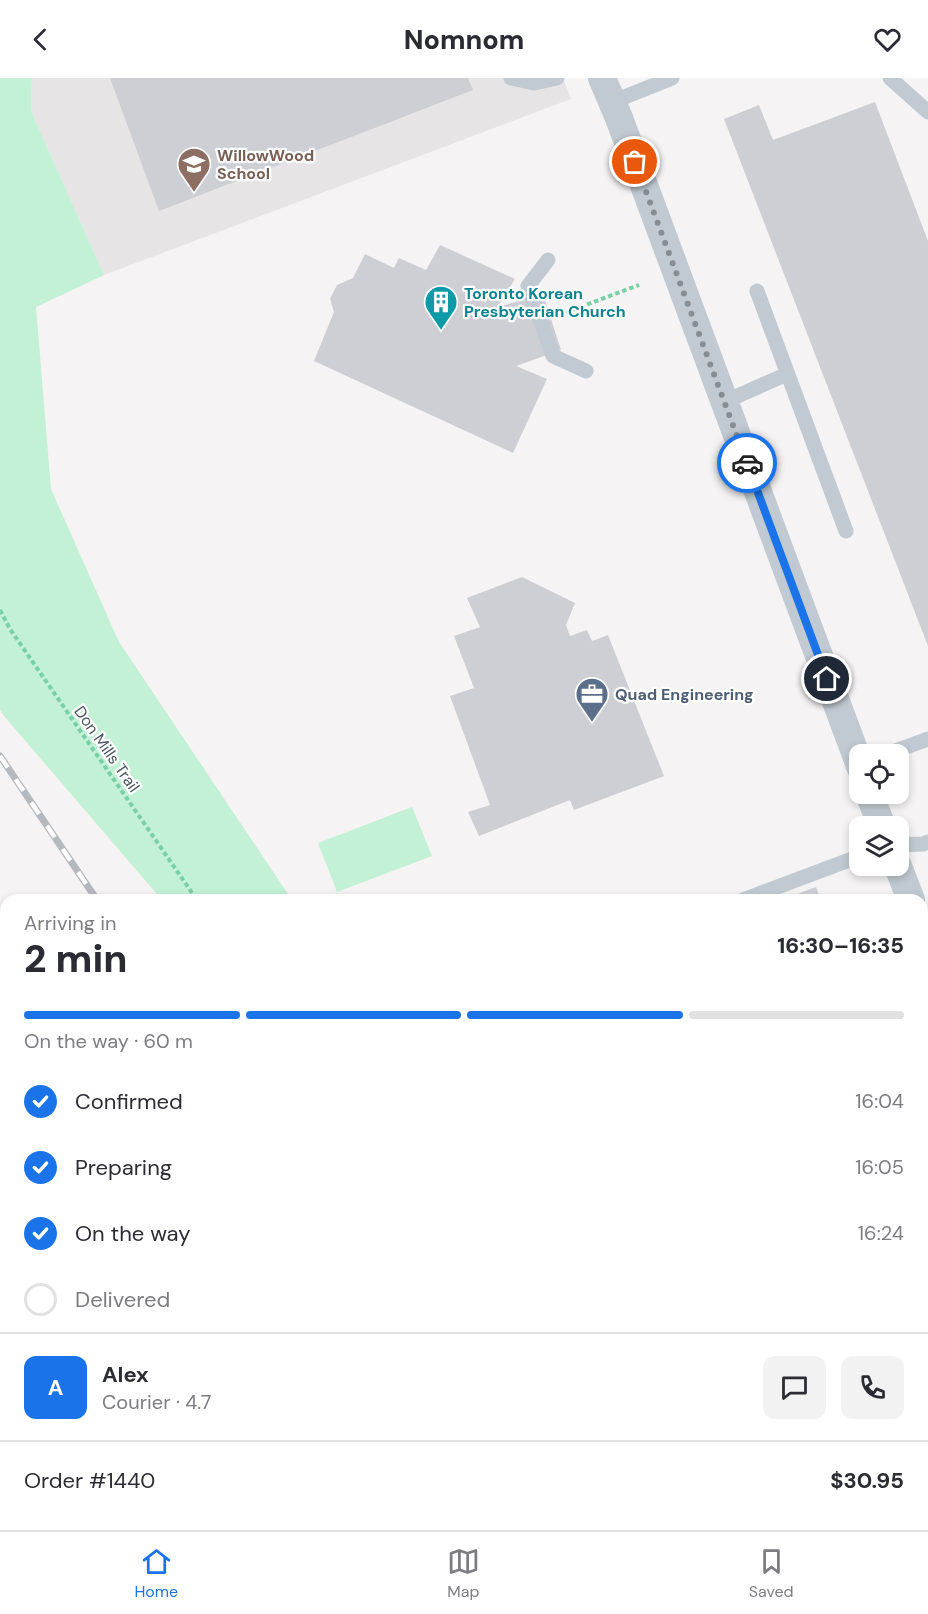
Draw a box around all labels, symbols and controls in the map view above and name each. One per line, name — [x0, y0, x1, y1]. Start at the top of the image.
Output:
text: Nomnom — [404, 22, 524, 57]
icon: back — [24, 23, 57, 56]
icon: heart — [871, 23, 904, 56]
pin — [609, 136, 660, 187]
place label: WillowWood School — [217, 145, 314, 184]
icon: bag — [618, 145, 651, 178]
school or university icon: WillowWood School — [176, 146, 212, 193]
place label: Toronto Korean Presbyterian Church — [464, 283, 626, 322]
building icon: Toronto Korean Presbyterian Church — [423, 284, 459, 331]
courier — [717, 433, 777, 493]
icon: car — [731, 447, 764, 480]
pin — [801, 653, 852, 704]
icon: home — [810, 662, 843, 695]
office icon: Quad Engineering — [574, 676, 610, 723]
place label: Quad Engineering — [615, 684, 754, 705]
street label: Don Mills Trail — [70, 702, 144, 796]
map controls — [849, 744, 909, 876]
button: locate — [849, 744, 909, 804]
button: layers — [849, 816, 909, 876]
text: Arriving in — [24, 910, 116, 936]
text: 16:30–16:35 — [777, 931, 904, 960]
text: 2 min — [24, 933, 128, 984]
text: On the way · 60 m — [24, 1028, 193, 1054]
icon: check — [24, 1085, 57, 1118]
text: Confirmed — [75, 1087, 183, 1116]
text: 16:04 — [855, 1088, 904, 1114]
icon: check — [24, 1151, 57, 1184]
text: Preparing — [75, 1153, 172, 1182]
text: 16:05 — [855, 1154, 904, 1180]
icon: check — [24, 1217, 57, 1250]
text: On the way — [75, 1219, 190, 1248]
text: 16:24 — [858, 1220, 904, 1246]
text: Delivered — [75, 1285, 170, 1314]
button: chat — [763, 1356, 826, 1419]
button: phone — [841, 1356, 904, 1419]
text: Alex — [102, 1360, 149, 1389]
text: A — [48, 1373, 63, 1402]
text: Courier · 4.7 — [102, 1389, 211, 1415]
text: Order #1440 — [24, 1466, 155, 1495]
text: $30.95 — [830, 1466, 904, 1495]
tab: Home — [134, 1545, 178, 1602]
tab: Map — [447, 1545, 480, 1602]
tab: Saved — [749, 1545, 794, 1602]

